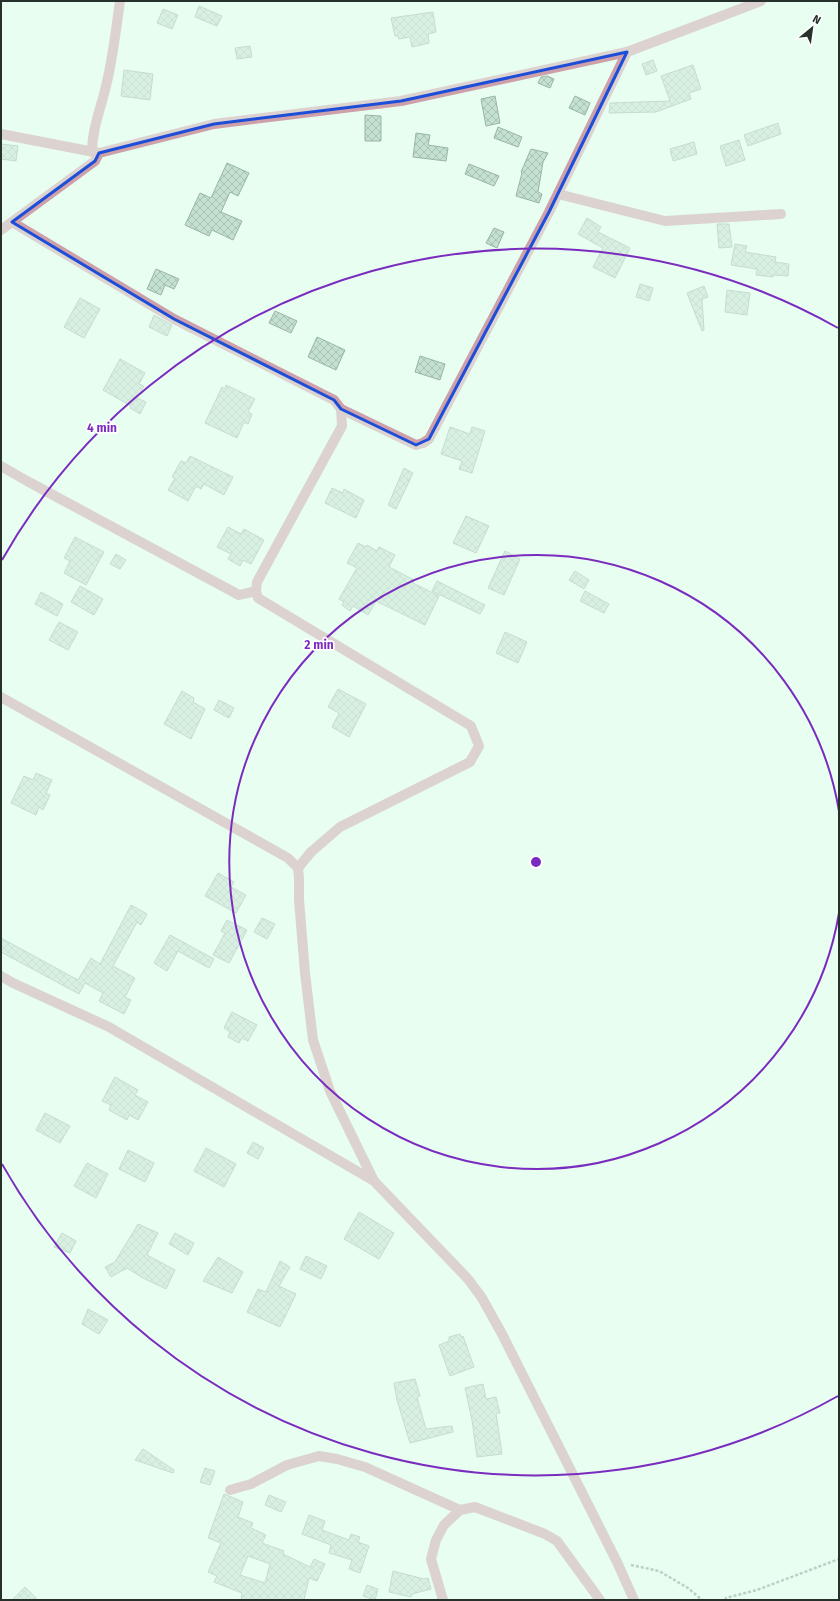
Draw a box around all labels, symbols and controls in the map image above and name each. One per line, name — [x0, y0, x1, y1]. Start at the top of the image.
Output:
north arrow — [792, 8, 832, 48]
text: N — [810, 12, 823, 27]
text: 4 min — [87, 421, 117, 435]
text: 2 min — [304, 638, 334, 652]
centre of rings — [529, 855, 543, 869]

